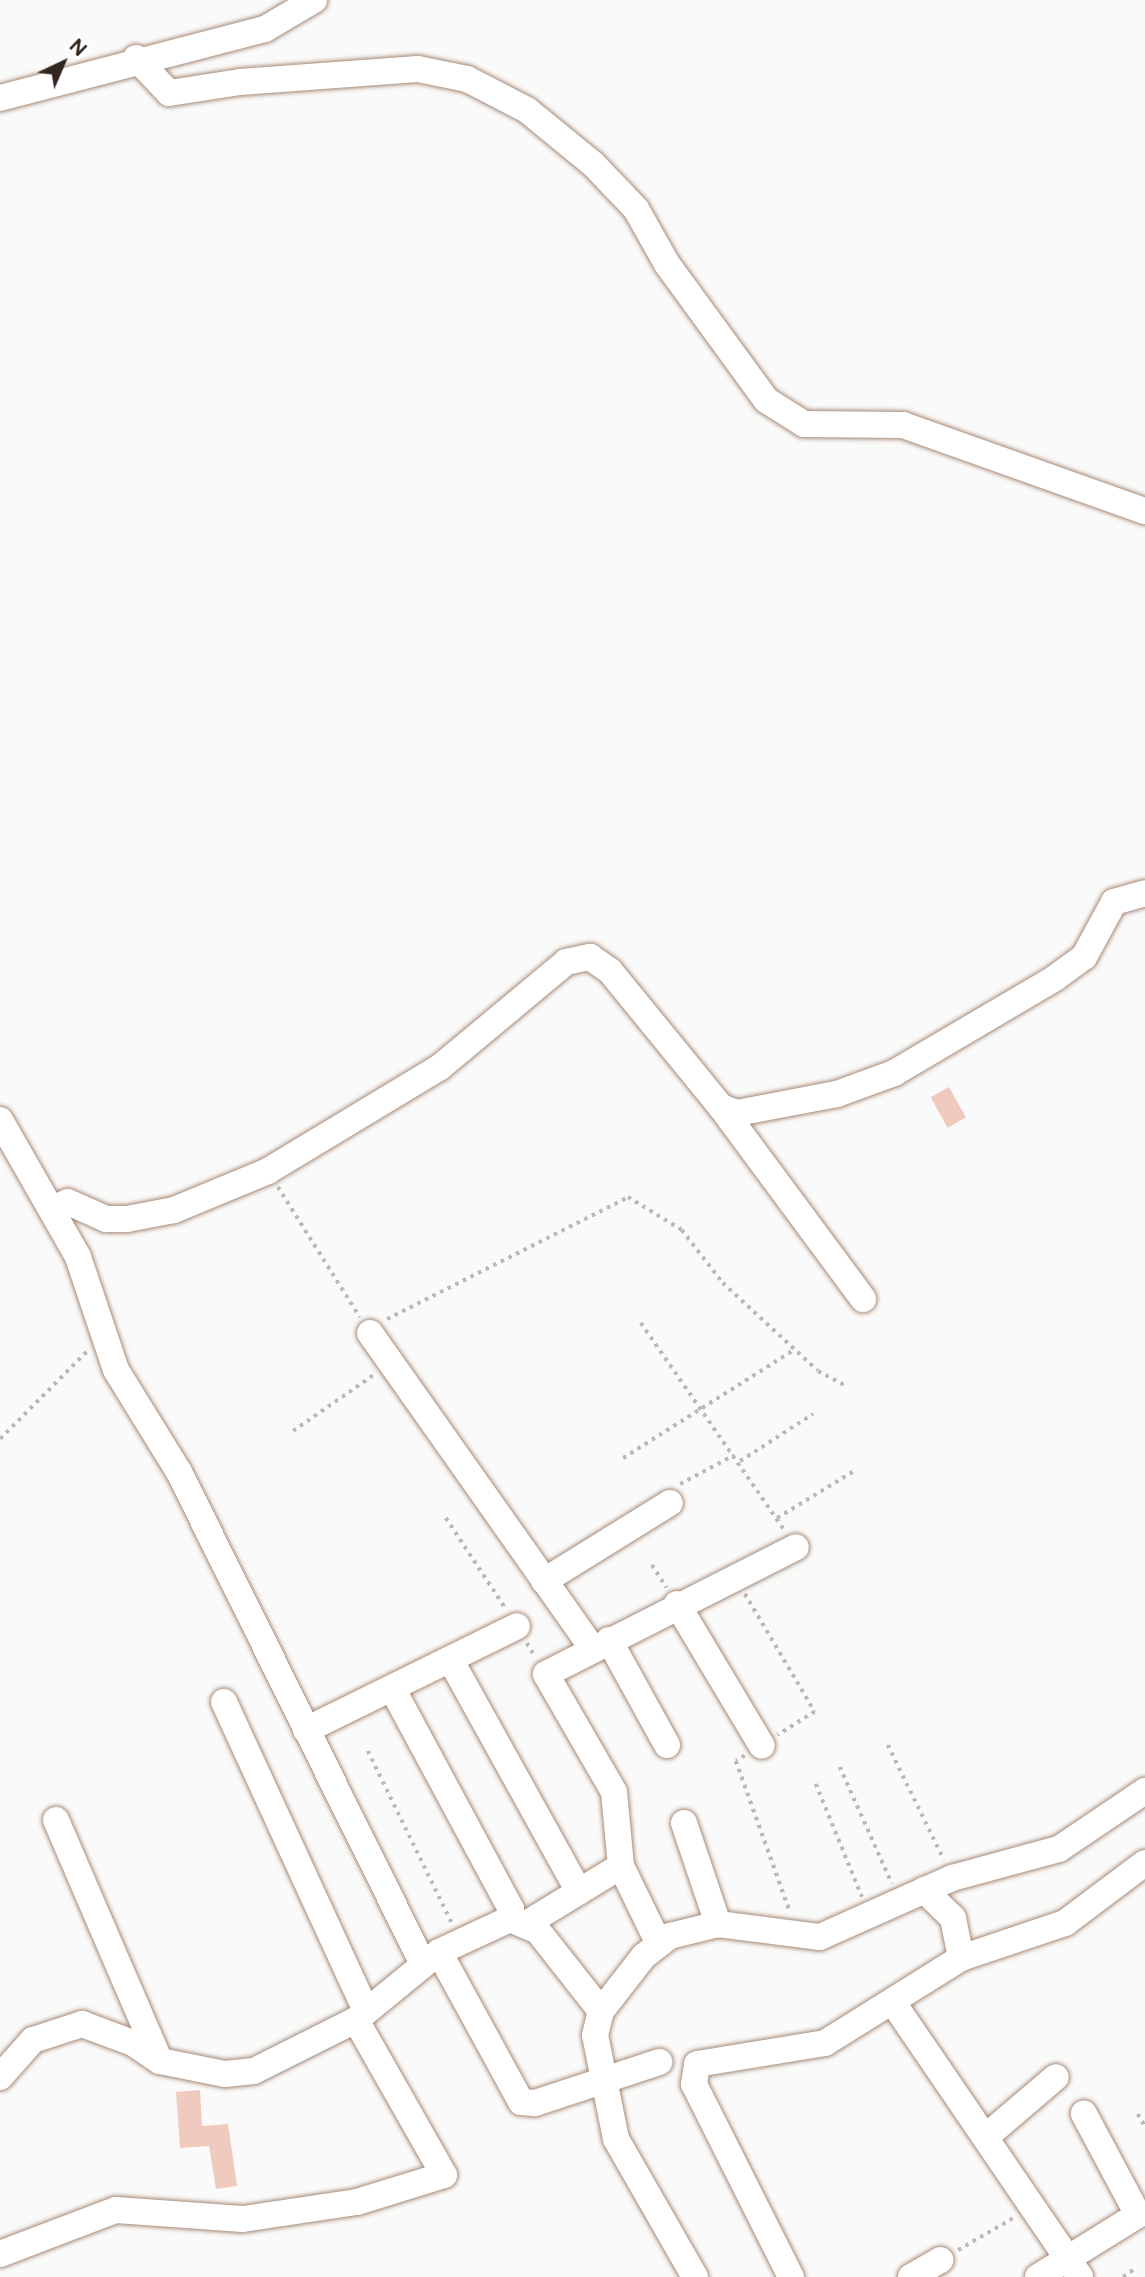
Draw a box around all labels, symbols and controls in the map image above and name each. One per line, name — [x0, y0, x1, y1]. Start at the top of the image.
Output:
north arrow — [28, 28, 98, 98]
text: N — [65, 34, 91, 61]

